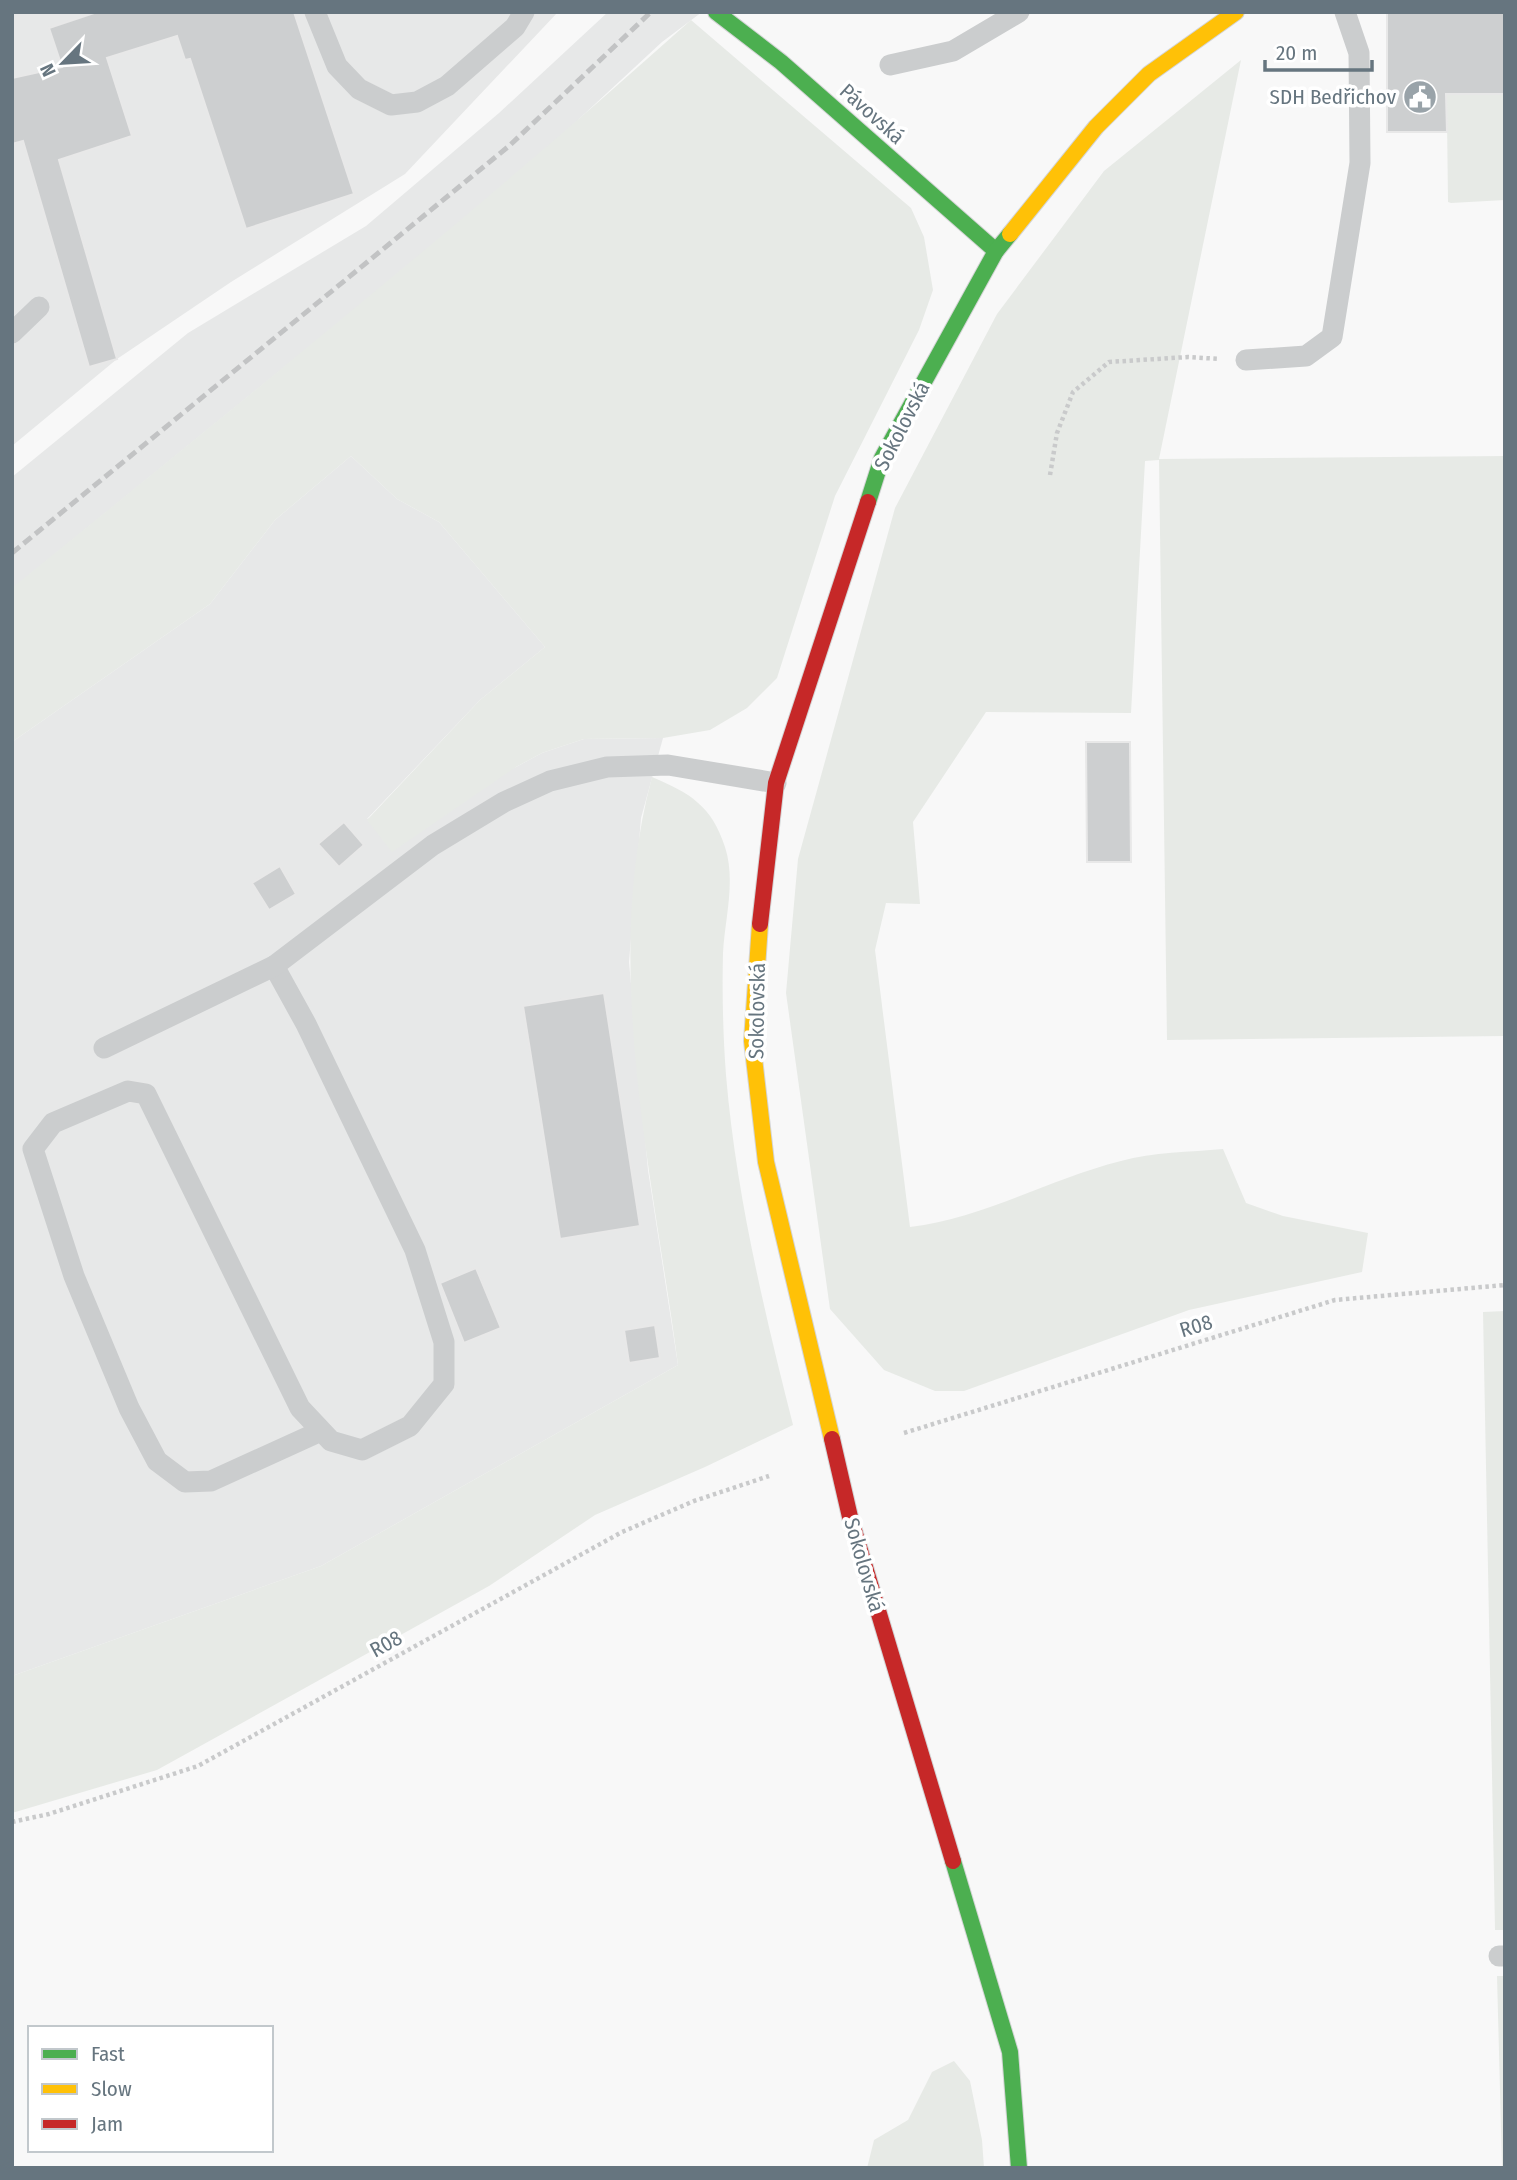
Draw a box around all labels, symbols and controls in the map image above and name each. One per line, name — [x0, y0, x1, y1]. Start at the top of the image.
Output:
north arrow — [28, 28, 98, 98]
scale bar — [1265, 28, 1372, 72]
text: 20 m — [1276, 40, 1317, 66]
text: N — [35, 60, 61, 80]
street label: Pávovská — [834, 78, 910, 150]
public building icon: SDH Bedřichov — [1401, 78, 1439, 116]
place label: SDH Bedřichov — [1270, 84, 1397, 110]
street label: Sokolovská — [869, 377, 935, 475]
street label: Sokolovská — [743, 963, 771, 1059]
street label: R08 — [1176, 1309, 1216, 1343]
street label: Sokolovská — [838, 1515, 890, 1615]
street label: R08 — [365, 1625, 407, 1663]
legend — [28, 2026, 273, 2152]
text: Fast — [91, 2041, 125, 2067]
text: Slow — [91, 2076, 132, 2102]
text: Jam — [91, 2111, 123, 2137]

